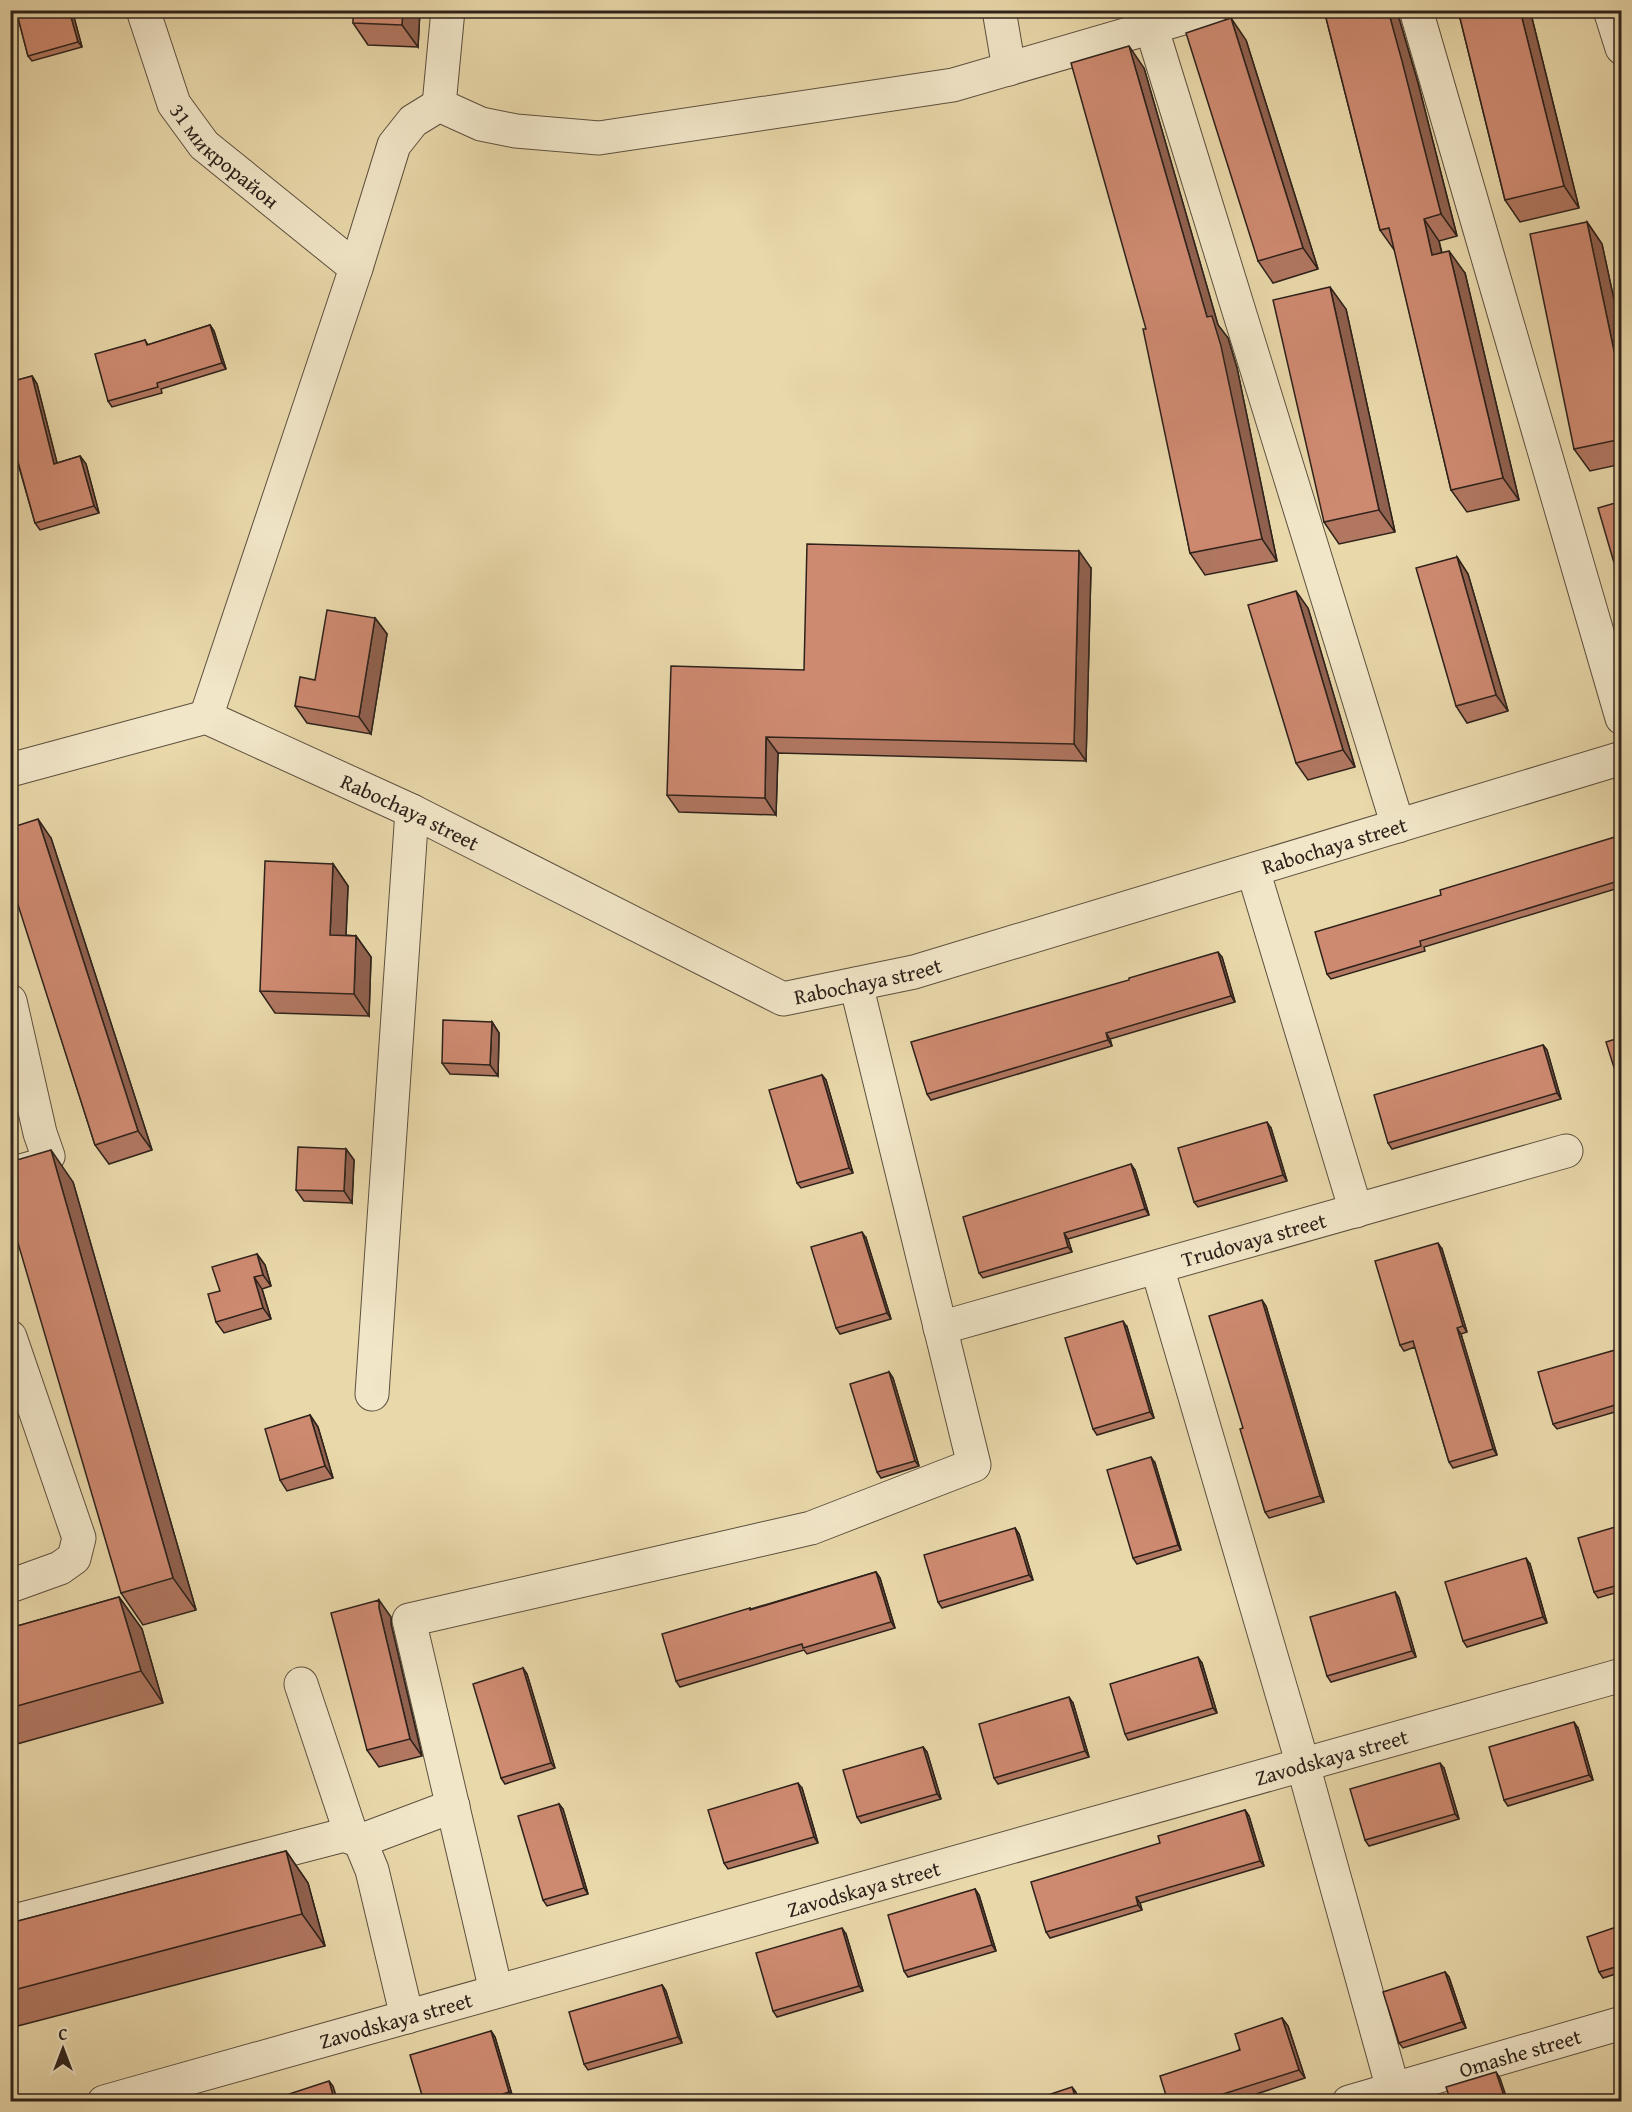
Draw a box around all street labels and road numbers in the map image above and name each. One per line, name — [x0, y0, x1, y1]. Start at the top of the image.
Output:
street label: 31 микрорайон — [163, 96, 286, 216]
street label: Rabochaya street — [336, 765, 485, 858]
street label: Rabochaya street — [1258, 808, 1411, 882]
street label: Rabochaya street — [791, 949, 946, 1012]
street label: Trudovaya street — [1178, 1204, 1330, 1275]
street label: Zavodskaya street — [1251, 1720, 1412, 1793]
street label: Zavodskaya street — [783, 1852, 944, 1925]
street label: Zavodskaya street — [316, 1984, 476, 2056]
street label: Omashe street — [1455, 2020, 1585, 2085]

